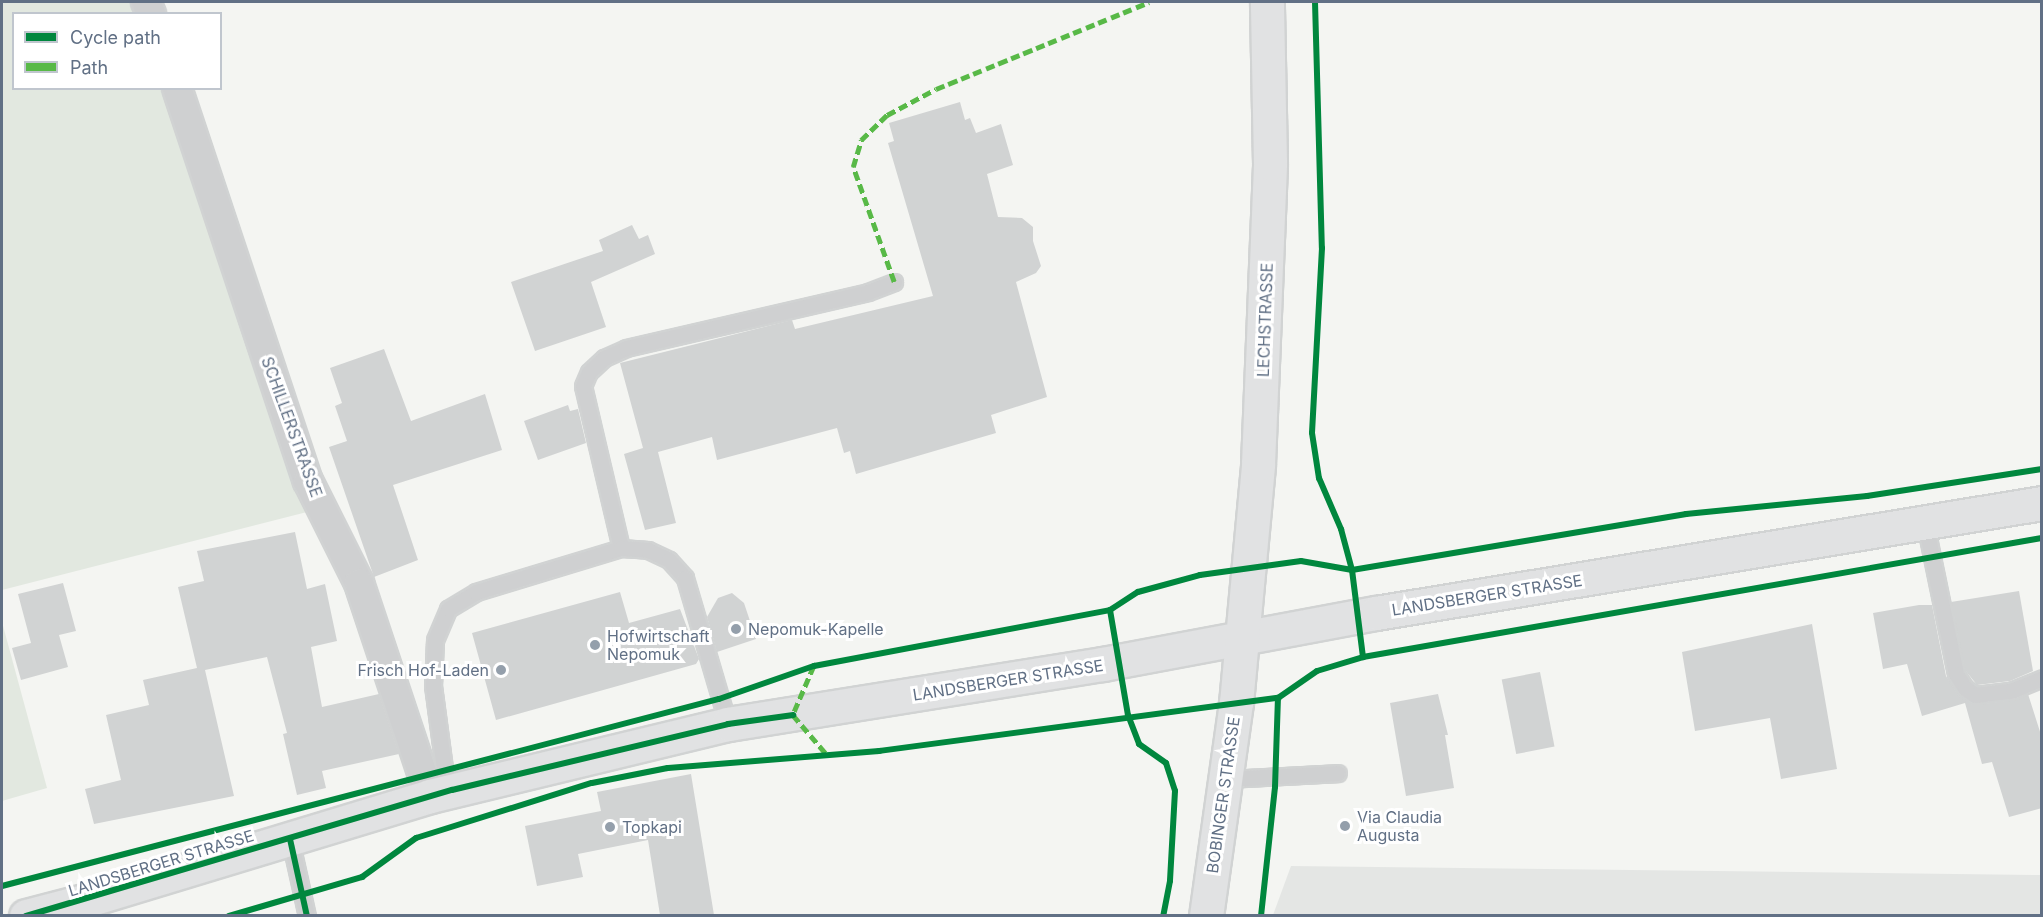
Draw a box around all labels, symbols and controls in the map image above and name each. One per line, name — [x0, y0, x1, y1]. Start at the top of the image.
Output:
legend — [12, 12, 222, 90]
text: Cycle path — [70, 27, 161, 48]
text: Path — [70, 57, 108, 78]
street label: LECHSTRASSE — [1253, 263, 1277, 377]
street label: SCHILLERSTRASSE — [258, 354, 326, 500]
street label: LANDSBERGER STRASSE — [1390, 570, 1584, 620]
place label: Nepomuk-Kapelle — [748, 619, 884, 639]
marker: Nepomuk-Kapelle — [729, 622, 743, 636]
place label: Hofwirtschaft Nepomuk — [607, 626, 710, 664]
marker: Hofwirtschaft Nepomuk — [588, 638, 602, 652]
street label: LANDSBERGER STRASSE — [911, 655, 1105, 705]
place label: Frisch Hof-Laden — [357, 660, 489, 680]
marker: Frisch Hof-Laden — [494, 663, 508, 677]
street label: BOBINGER STRASSE — [1203, 715, 1243, 875]
place label: Via Claudia Augusta — [1357, 807, 1442, 845]
place label: Topkapi — [622, 817, 682, 837]
marker: Via Claudia Augusta — [1338, 819, 1352, 833]
marker: Topkapi — [603, 820, 617, 834]
street label: LANDSBERGER STRASSE — [66, 826, 256, 900]

